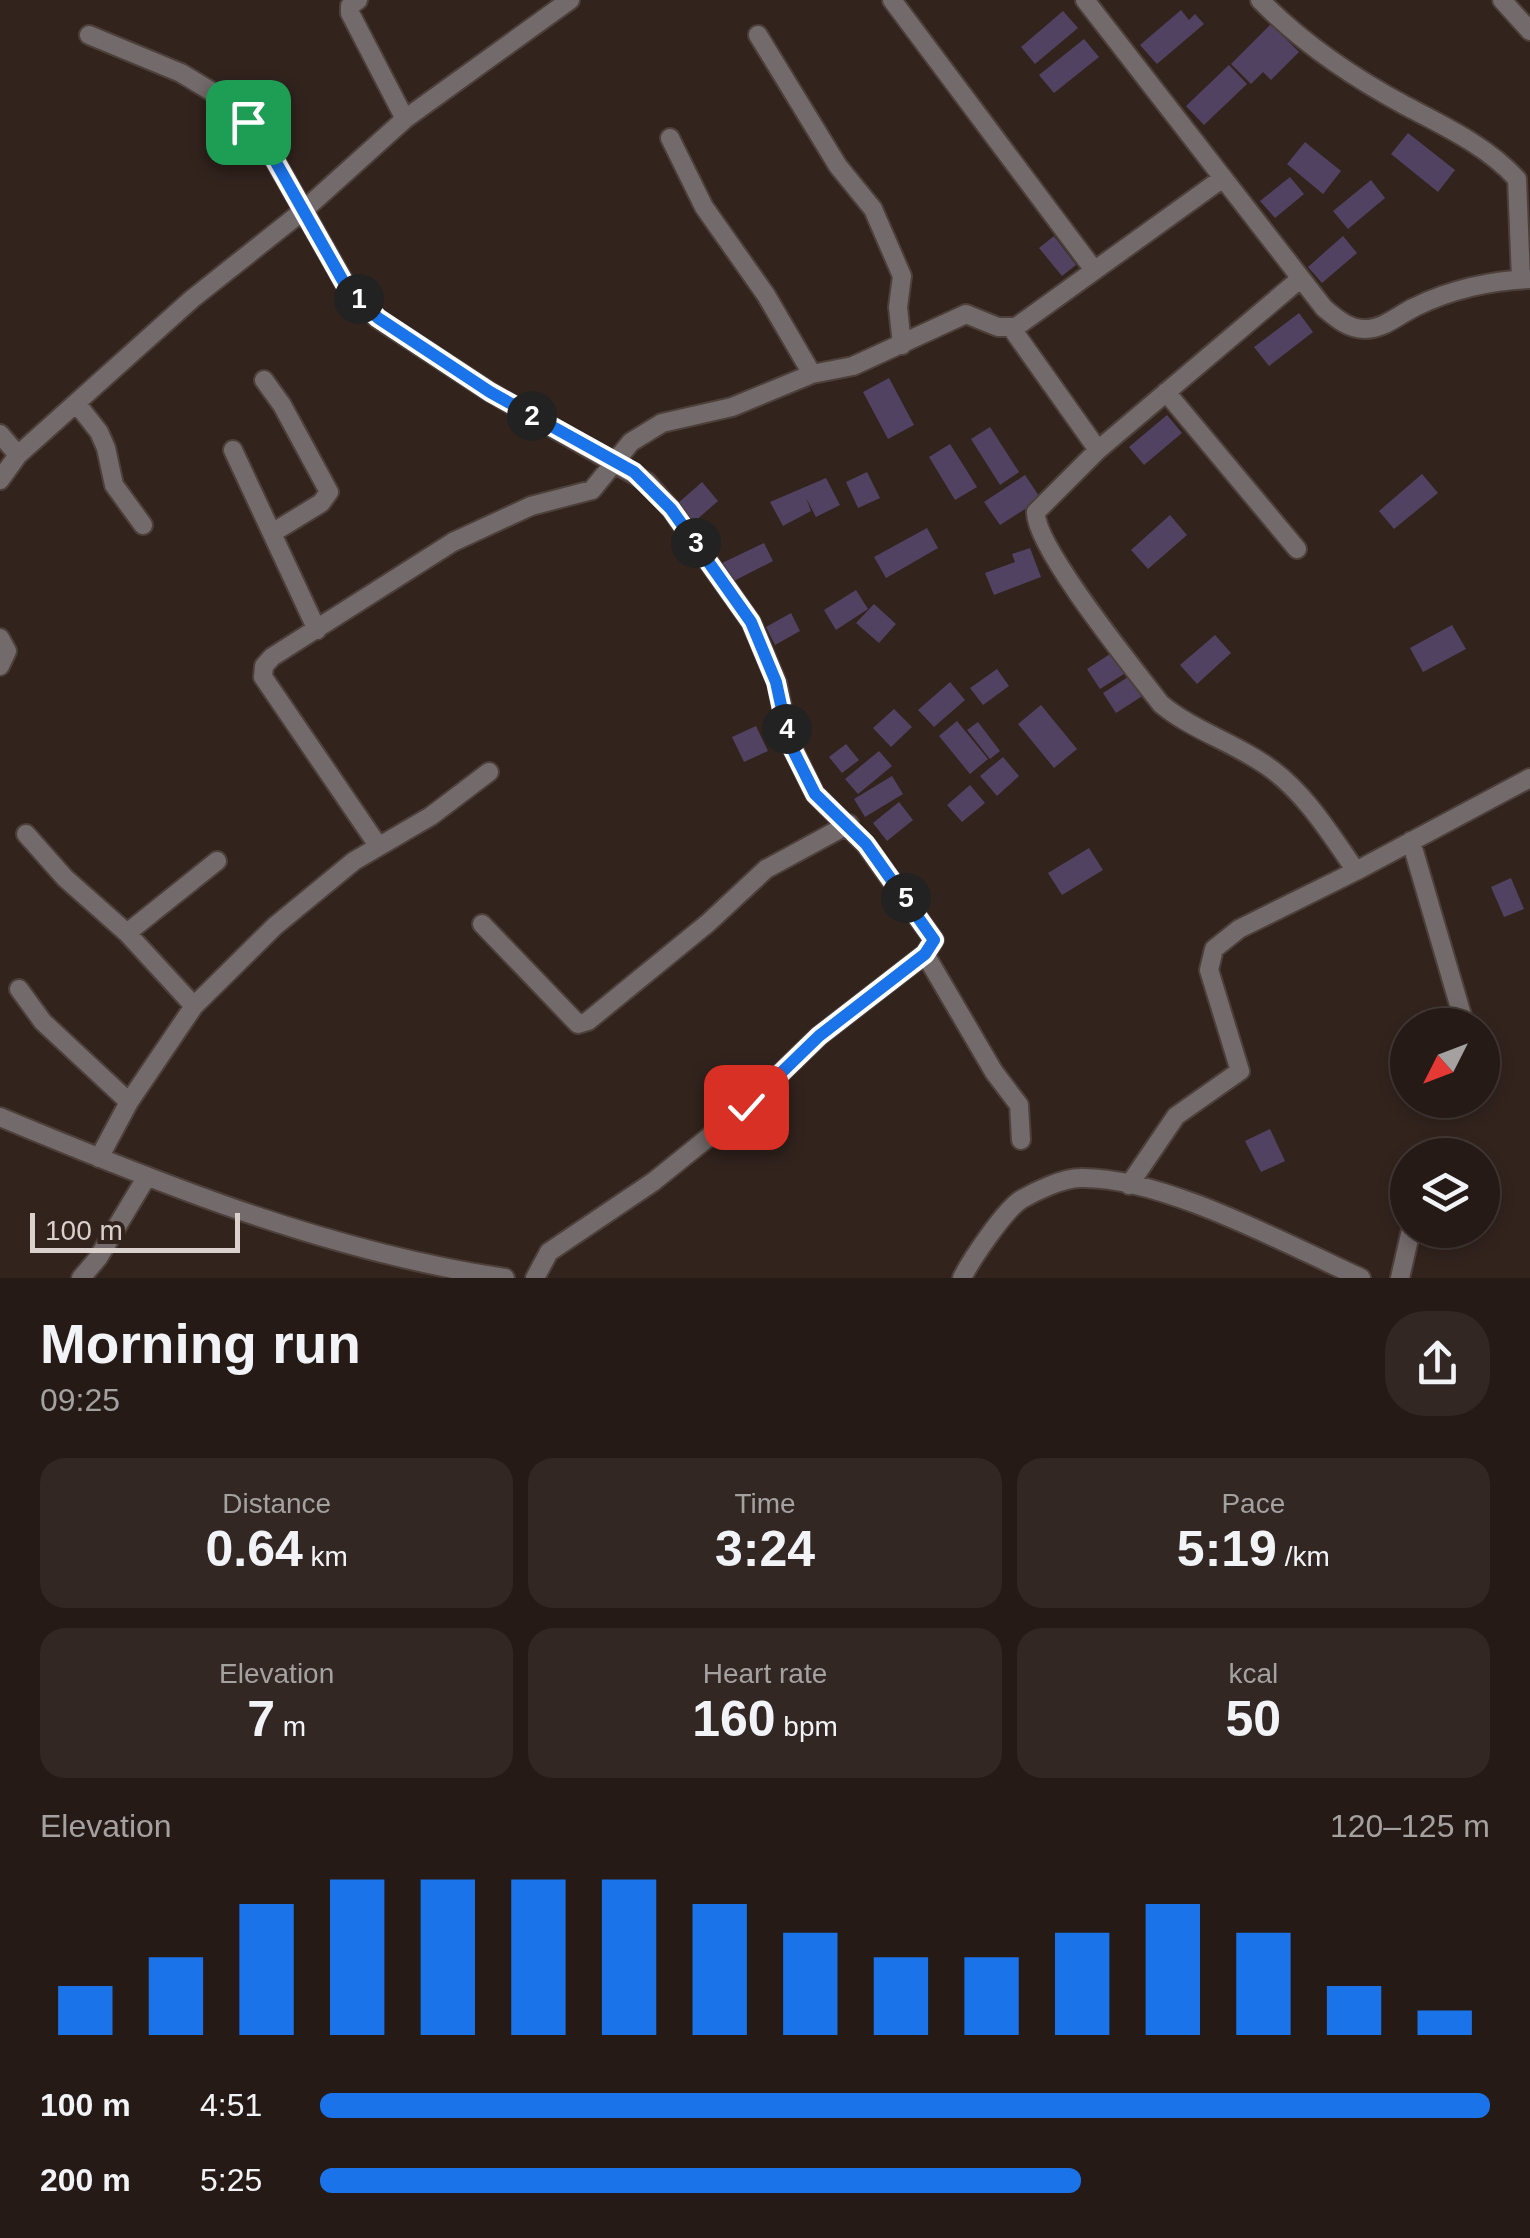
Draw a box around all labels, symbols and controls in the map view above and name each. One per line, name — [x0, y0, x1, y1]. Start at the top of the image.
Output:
pin — [206, 80, 291, 165]
icon: arrive — [221, 95, 276, 150]
pin: 1 — [334, 274, 384, 324]
text: 1 — [351, 283, 367, 314]
pin: 2 — [507, 391, 557, 441]
text: 2 — [524, 400, 540, 431]
pin: 3 — [671, 518, 721, 568]
text: 3 — [688, 527, 704, 558]
pin: 4 — [762, 704, 812, 754]
text: 4 — [779, 713, 795, 744]
pin: 5 — [881, 873, 931, 923]
text: 5 — [898, 882, 914, 913]
north arrow — [1390, 1008, 1500, 1118]
map controls — [1390, 1008, 1500, 1248]
pin — [704, 1065, 789, 1150]
icon: check — [719, 1080, 774, 1135]
button: layers — [1390, 1138, 1500, 1248]
scale bar — [30, 1208, 240, 1252]
text: 100 m — [45, 1215, 123, 1246]
button: share — [1385, 1311, 1490, 1416]
text: Morning run — [40, 1313, 361, 1375]
text: 09:25 — [40, 1382, 120, 1418]
text: Distance — [222, 1488, 331, 1519]
text: Time — [734, 1488, 796, 1519]
text: Pace — [1221, 1488, 1285, 1519]
text: 0.64 — [205, 1521, 303, 1577]
text: 3:24 — [715, 1521, 815, 1577]
text: 5:19 — [1177, 1521, 1277, 1577]
text: km — [303, 1541, 348, 1572]
text: /km — [1277, 1541, 1330, 1572]
text: Elevation — [219, 1658, 334, 1689]
text: Heart rate — [703, 1658, 827, 1689]
text: kcal — [1228, 1658, 1278, 1689]
text: 7 — [247, 1691, 275, 1747]
text: 160 — [692, 1691, 776, 1747]
text: 50 — [1226, 1691, 1281, 1747]
text: m — [275, 1711, 306, 1742]
text: bpm — [776, 1711, 838, 1742]
text: Elevation — [40, 1808, 172, 1844]
text: 120–125 m — [1330, 1808, 1490, 1844]
text: 100 m — [40, 2087, 131, 2123]
text: 4:51 — [200, 2087, 262, 2123]
text: 200 m — [40, 2162, 131, 2198]
text: 5:25 — [200, 2162, 262, 2198]

